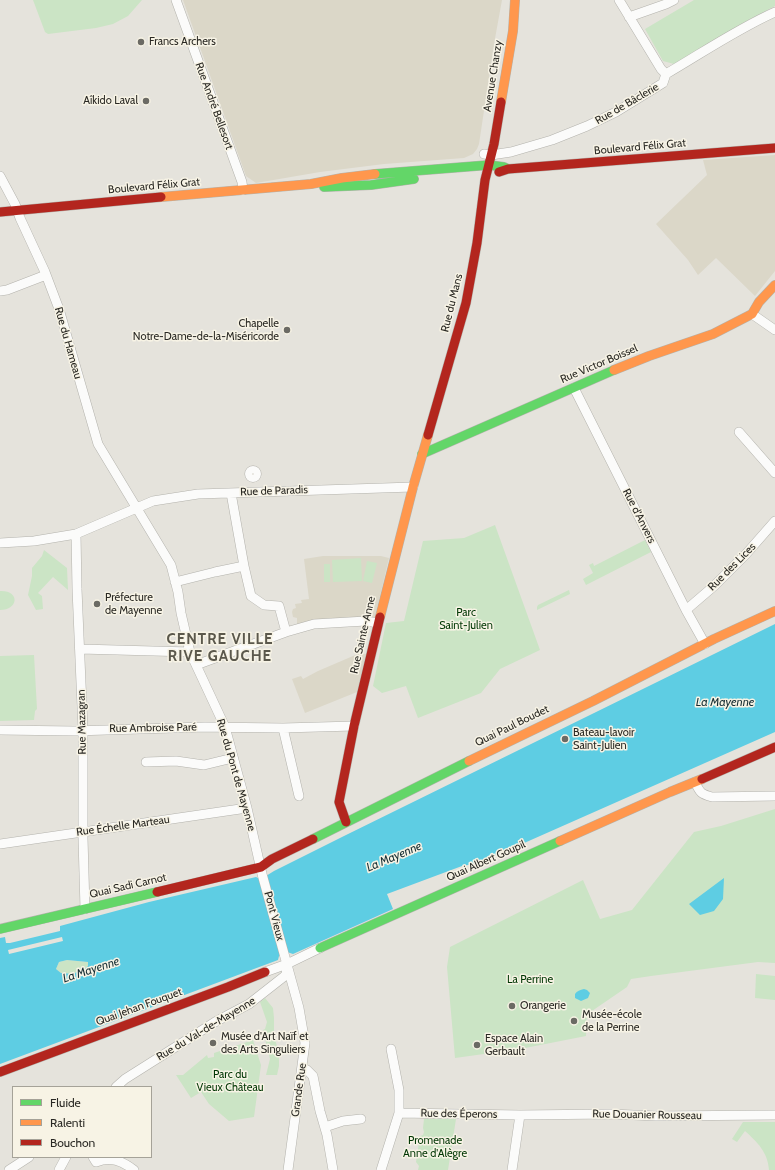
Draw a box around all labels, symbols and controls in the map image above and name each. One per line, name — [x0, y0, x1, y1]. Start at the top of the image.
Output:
place label: Francs Archers — [149, 35, 216, 49]
marker: Francs Archers — [136, 37, 146, 47]
street label: Avenue Chanzy — [481, 39, 505, 113]
street label: Rue André Bellesort — [192, 61, 236, 151]
street label: Rue de Bâclerie — [593, 81, 661, 127]
place label: Aîkido Laval — [83, 94, 138, 108]
marker: Aîkido Laval — [141, 96, 151, 106]
street label: Boulevard Félix Grat — [594, 136, 686, 158]
street label: Boulevard Félix Grat — [108, 175, 200, 197]
street label: Rue du Mans — [438, 273, 466, 333]
street label: Rue du Hameau — [51, 306, 85, 380]
place label: Chapelle Notre-Dame-de-la-Miséricorde — [133, 317, 279, 343]
marker: Chapelle Notre-Dame-de-la-Miséricorde — [282, 325, 292, 335]
street label: Rue Victor Boissel — [558, 342, 640, 386]
street label: Rue de Paradis — [240, 483, 308, 499]
street label: Rue d'Anvers — [620, 486, 658, 546]
street label: Rue des Lices — [705, 540, 759, 594]
place label: Préfecture de Mayenne — [105, 591, 162, 617]
street label: Rue Sainte-Anne — [348, 595, 378, 675]
marker: Préfecture de Mayenne — [92, 599, 102, 609]
park label: Parc Saint-Julien — [439, 606, 493, 632]
district label: CENTRE VILLE RIVE GAUCHE — [167, 631, 273, 666]
street label: Rue Mazagran — [75, 689, 89, 755]
water label: La Mayenne — [696, 695, 754, 709]
street label: Quai Paul Boudet — [473, 702, 551, 750]
street label: Rue du Pont de Mayenne — [214, 717, 258, 833]
street label: Rue Ambroise Paré — [109, 721, 197, 735]
place label: Bateau-lavoir Saint-Julien — [573, 726, 635, 752]
marker: Bateau-lavoir Saint-Julien — [560, 734, 570, 744]
street label: Rue Échelle Marteau — [75, 813, 171, 839]
street label: Quai Albert Goupil — [444, 838, 528, 884]
water label: La Mayenne — [364, 839, 424, 875]
street label: Quai Sadi Carnot — [88, 871, 168, 901]
street label: Pont Vieux — [261, 890, 287, 942]
water label: La Mayenne — [61, 954, 121, 986]
park label: La Perrine — [507, 973, 553, 987]
street label: Quai Jehan Fouquet — [94, 985, 184, 1029]
street label: Rue du Val-de-Mayenne — [154, 994, 258, 1064]
place label: Orangerie — [520, 999, 566, 1013]
marker: Orangerie — [507, 1001, 517, 1011]
place label: Musée-école de la Perrine — [582, 1008, 642, 1034]
marker: Musée-école de la Perrine — [569, 1016, 579, 1026]
place label: Musée d'Art Naïf et des Arts Singuliers — [221, 1030, 309, 1056]
place label: Espace Alain Gerbault — [485, 1032, 543, 1058]
marker: Musée d'Art Naïf et des Arts Singuliers — [208, 1038, 218, 1048]
marker: Espace Alain Gerbault — [472, 1040, 482, 1050]
street label: Grande Rue — [289, 1062, 309, 1118]
park label: Parc du Vieux Château — [197, 1068, 263, 1094]
legend — [12, 1086, 152, 1158]
text: Fluide — [50, 1095, 81, 1110]
street label: Rue des Éperons — [420, 1107, 498, 1121]
street label: Rue Douanier Rousseau — [592, 1107, 702, 1123]
text: Ralenti — [50, 1115, 85, 1130]
park label: Promenade Anne d'Alègre — [403, 1134, 467, 1160]
text: Bouchon — [50, 1135, 95, 1150]

